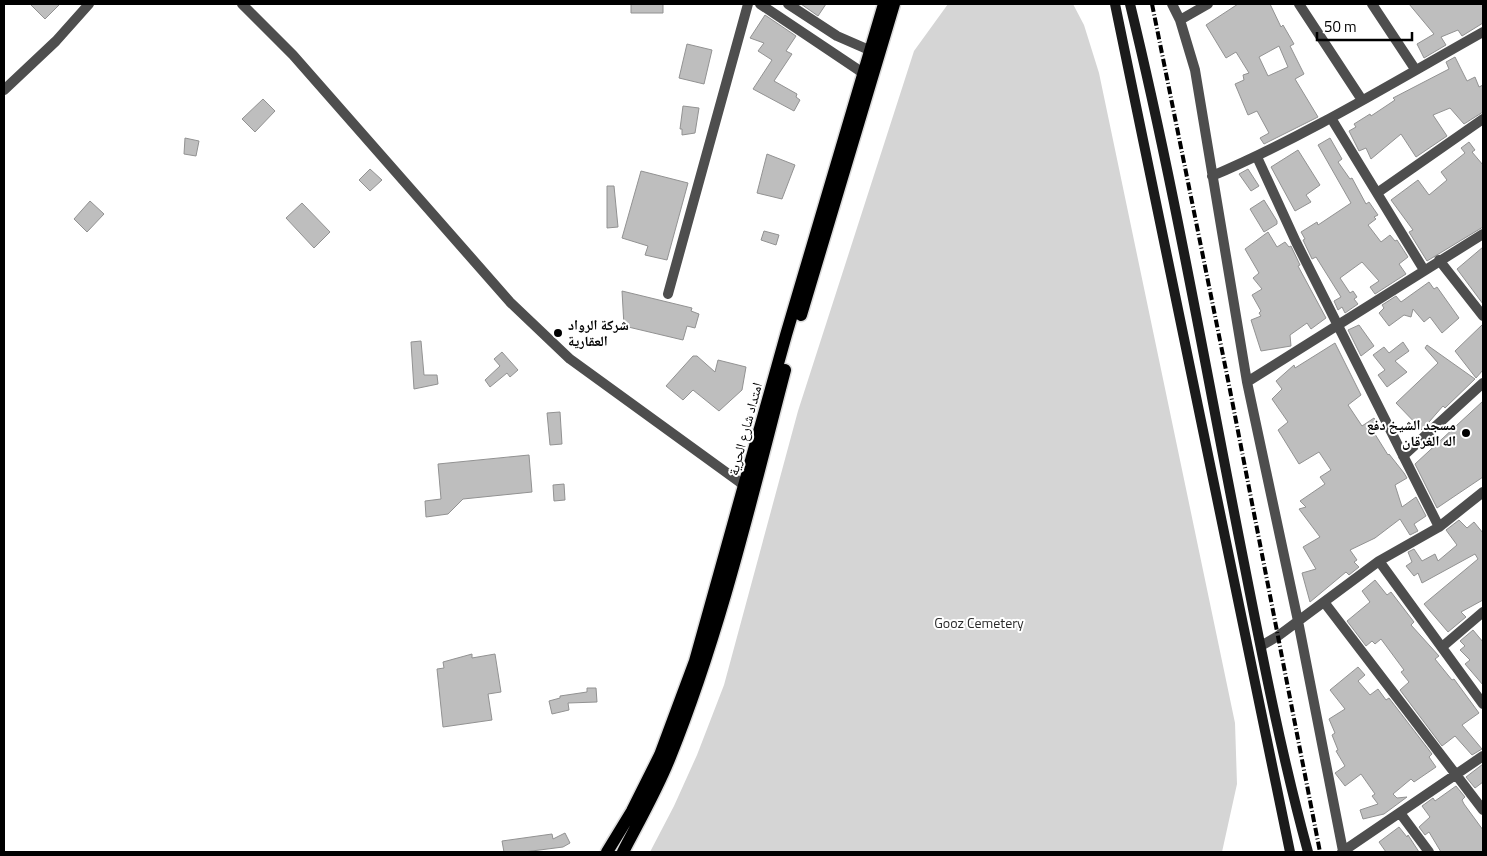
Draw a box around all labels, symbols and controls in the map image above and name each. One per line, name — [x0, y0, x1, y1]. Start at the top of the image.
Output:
scale bar — [1317, 10, 1412, 42]
text: 50 m — [1324, 15, 1357, 38]
place label: شركة الرواد العقارية — [568, 314, 629, 351]
marker: شركة الرواد العقارية — [552, 327, 564, 339]
street label: امتداد شارع الحرية — [722, 380, 767, 478]
place label: مسجد الشيخ دفع اله الغرقان — [1367, 414, 1456, 451]
marker: مسجد الشيخ دفع اله الغرقان — [1460, 427, 1472, 439]
park label: Gooz Cemetery — [934, 612, 1024, 633]

